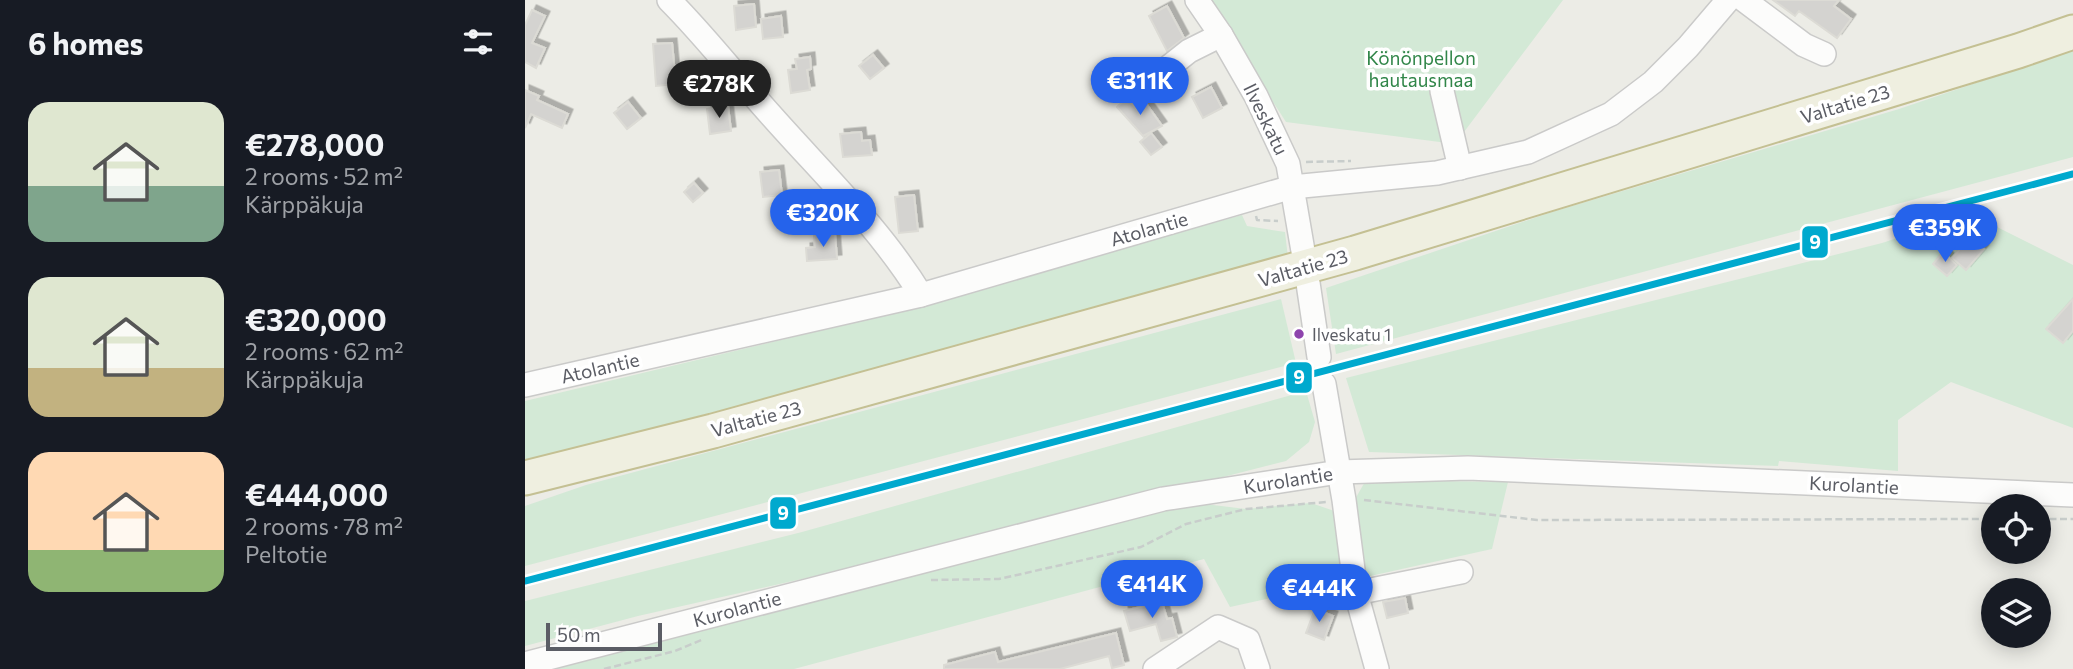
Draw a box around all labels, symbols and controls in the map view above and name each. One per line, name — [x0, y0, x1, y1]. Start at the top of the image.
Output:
icon: filters — [459, 23, 497, 61]
text: 6 homes — [28, 24, 143, 61]
park label: Könönpellon hautausmaa — [1366, 46, 1476, 91]
pin: €311K — [1091, 58, 1189, 117]
pin: €278K — [670, 60, 768, 120]
text: €311K — [1107, 66, 1173, 94]
text: €278K — [683, 69, 755, 97]
street label: Ilveskatu — [1239, 79, 1294, 158]
street label: Valtatie 23 — [1797, 79, 1892, 128]
text: €278,000 — [245, 125, 384, 162]
icon: home — [84, 130, 168, 214]
text: 2 rooms · 52 m² — [245, 162, 403, 190]
text: Kärppäkuja — [245, 190, 364, 218]
pin: €320K — [774, 190, 872, 249]
text: €320K — [786, 198, 860, 226]
pin: €359K — [1896, 204, 1994, 264]
street label: Atolantie — [1107, 206, 1190, 251]
text: €359K — [1908, 213, 1982, 241]
line badge: 9 — [1801, 225, 1829, 259]
text: 9 — [1809, 230, 1821, 253]
street label: Valtatie 23 — [1255, 244, 1350, 291]
text: €320,000 — [245, 300, 387, 337]
icon: home — [84, 305, 168, 389]
place label: Ilveskatu 1 — [1312, 324, 1391, 345]
marker: Ilveskatu 1 — [1292, 327, 1306, 341]
text: 2 rooms · 62 m² — [245, 337, 404, 365]
street label: Atolantie — [558, 347, 641, 388]
line badge: 9 — [1285, 361, 1313, 394]
text: Kärppäkuja — [245, 365, 364, 393]
text: 9 — [1293, 365, 1305, 388]
street label: Valtatie 23 — [708, 395, 803, 442]
street label: Kurolantie — [1242, 461, 1334, 498]
street label: Kurolantie — [1808, 471, 1900, 498]
text: €444,000 — [245, 475, 388, 512]
icon: home — [84, 480, 168, 564]
map controls — [1981, 494, 2051, 648]
button: locate — [1981, 494, 2051, 564]
line badge: 9 — [769, 496, 797, 530]
text: 9 — [777, 501, 789, 524]
text: 2 rooms · 78 m² — [245, 512, 403, 540]
text: Peltotie — [245, 540, 327, 568]
pin: €414K — [1103, 560, 1201, 620]
pin: €444K — [1270, 564, 1368, 624]
text: €414K — [1117, 569, 1187, 597]
text: €444K — [1282, 573, 1356, 601]
button: layers — [1981, 578, 2051, 648]
street label: Kurolantie — [690, 586, 783, 631]
scale bar — [546, 620, 661, 652]
text: 50 m — [557, 623, 601, 646]

